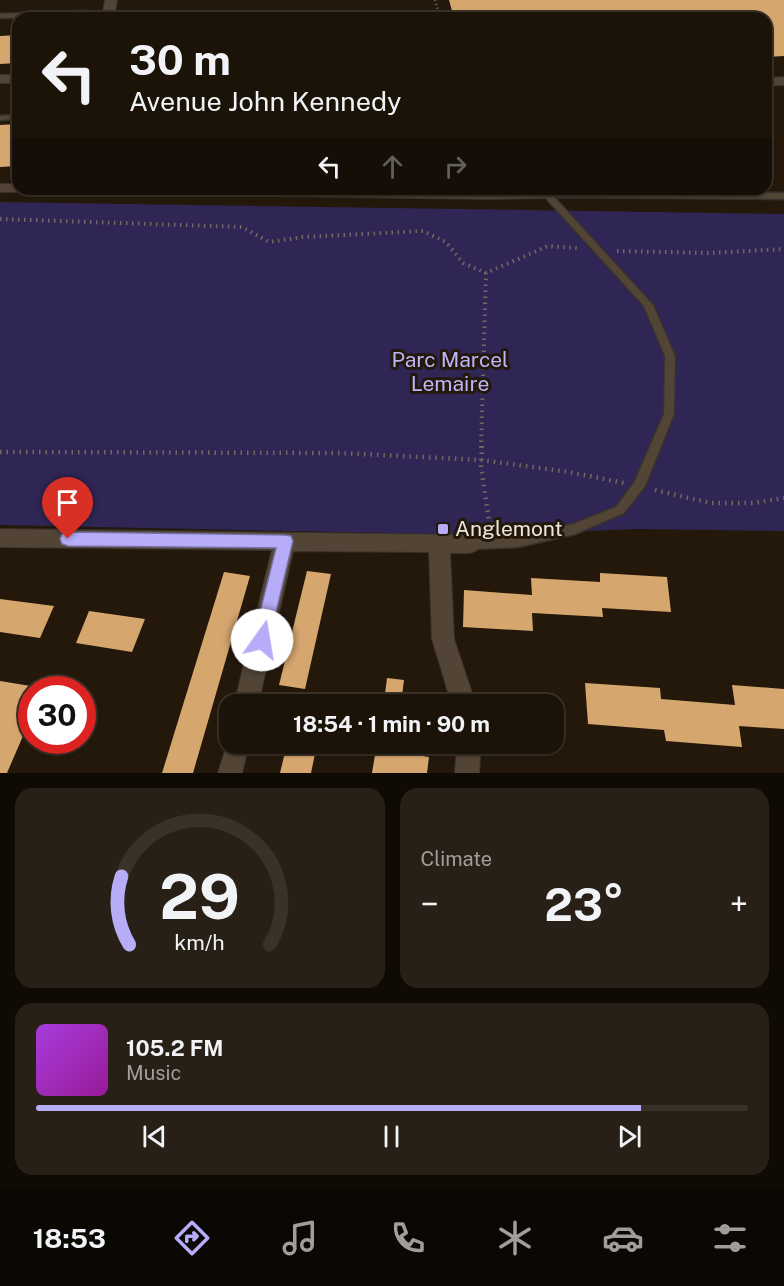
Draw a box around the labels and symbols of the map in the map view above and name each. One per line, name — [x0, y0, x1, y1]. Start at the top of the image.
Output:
park label: Parc Marcel Lemaire — [392, 347, 508, 396]
pin — [42, 477, 93, 539]
place label: Anglemont — [455, 516, 563, 541]
marker: Anglemont — [436, 522, 450, 536]
position arrow — [230, 608, 294, 672]
speed limit sign: 30 — [18, 676, 96, 754]

